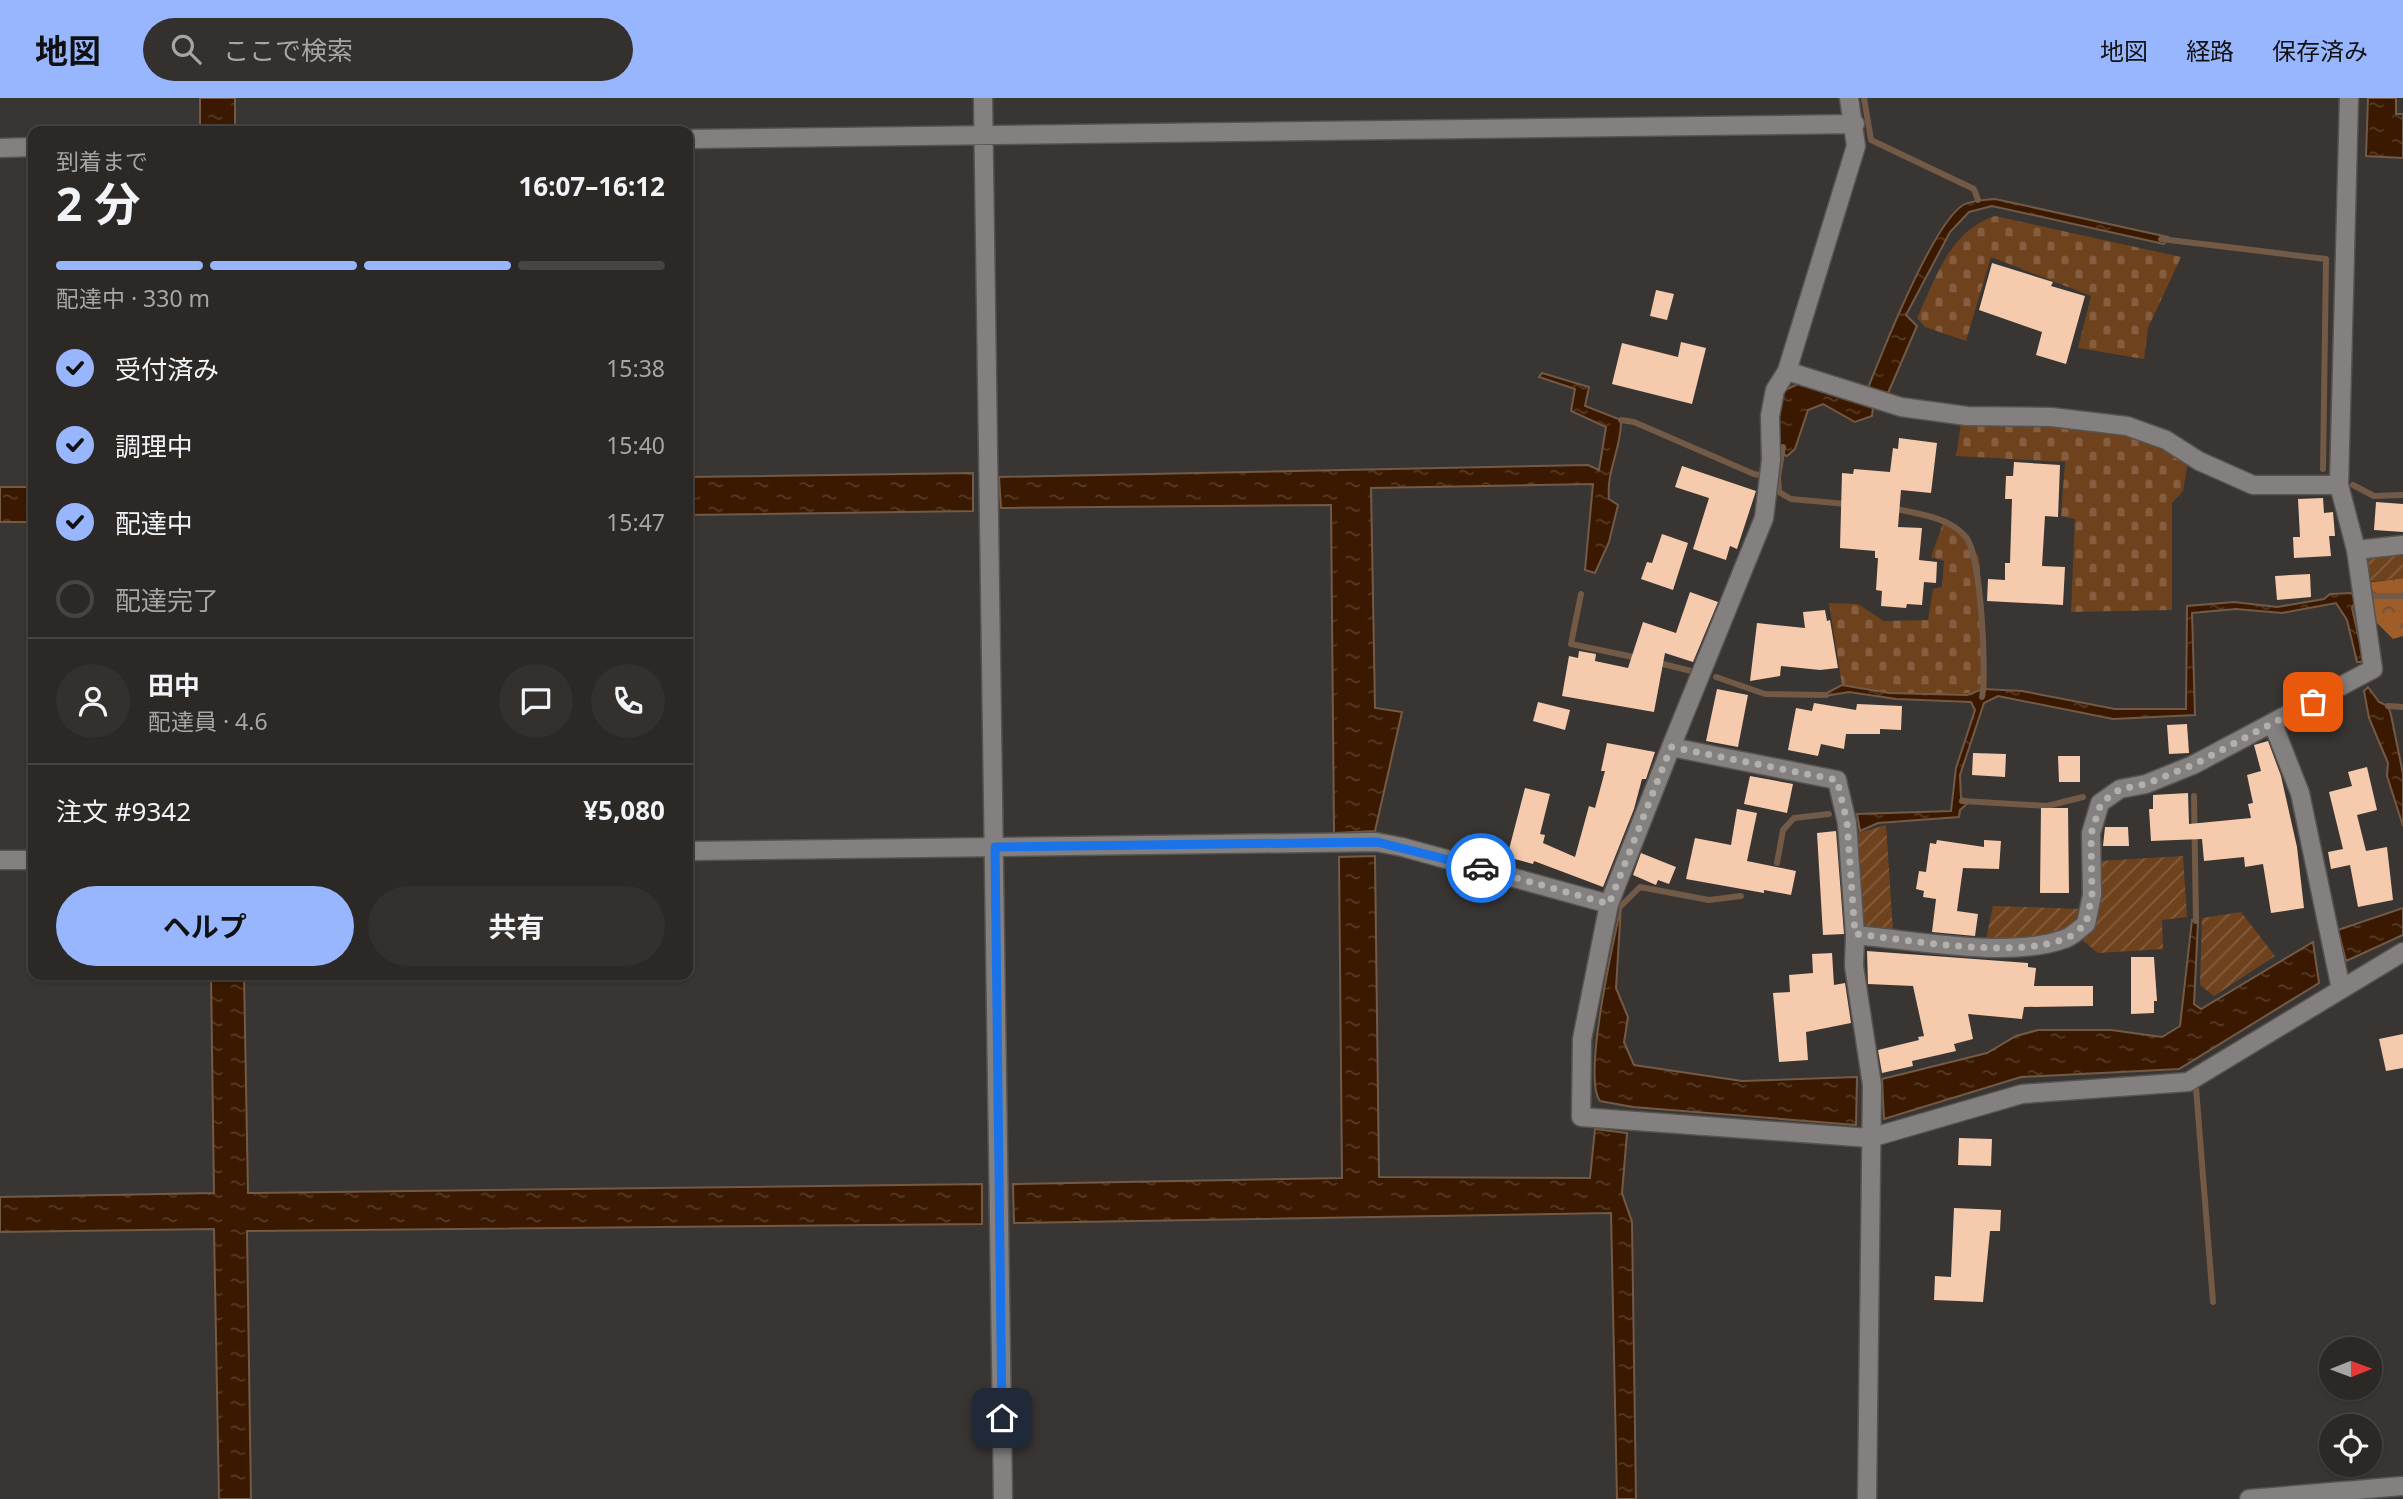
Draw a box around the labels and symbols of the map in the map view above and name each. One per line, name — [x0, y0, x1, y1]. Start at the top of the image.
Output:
pin — [2283, 672, 2343, 732]
courier — [1446, 833, 1516, 903]
north arrow — [2319, 1337, 2382, 1400]
pin — [972, 1388, 1032, 1448]

